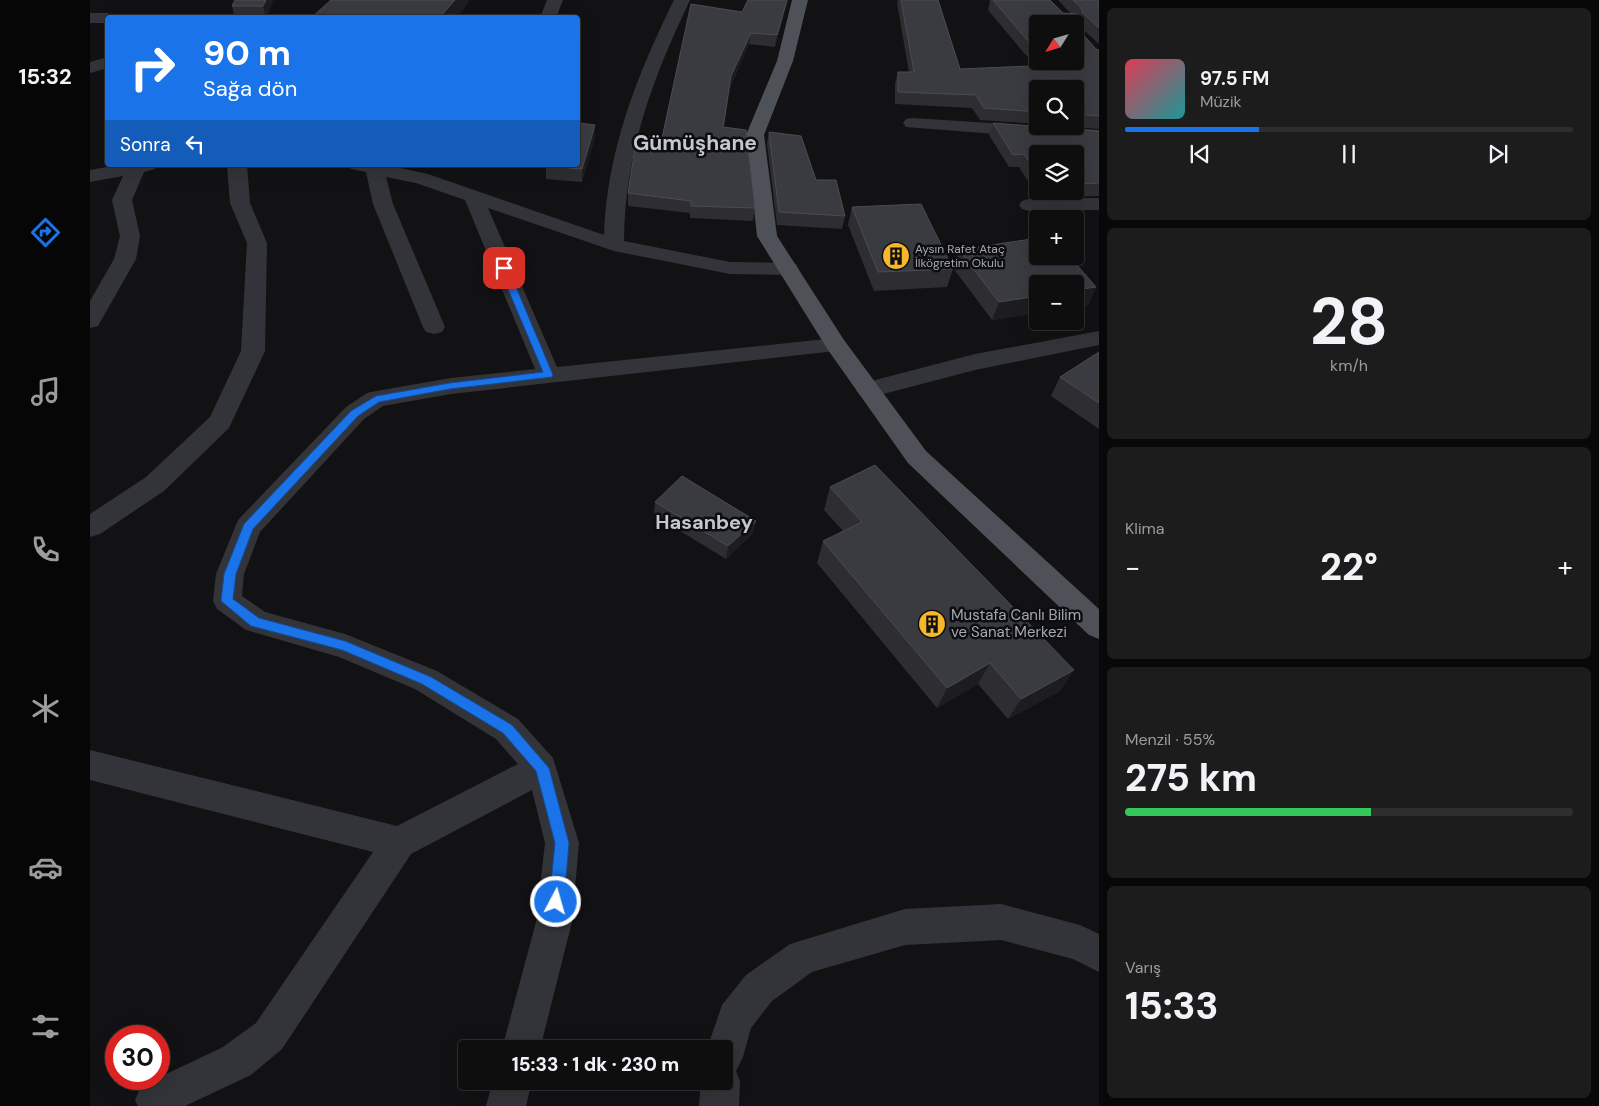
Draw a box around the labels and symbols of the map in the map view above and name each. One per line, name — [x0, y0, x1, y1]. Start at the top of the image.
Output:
north arrow — [1029, 15, 1084, 70]
district label: Gümüşhane — [633, 129, 757, 157]
building icon: Aysın Rafet Ataç İlkögretim Okulu — [881, 241, 911, 271]
place label: Aysın Rafet Ataç İlkögretim Okulu — [915, 241, 1005, 271]
pin — [483, 247, 525, 289]
district label: Hasanbey — [655, 509, 753, 535]
place label: Mustafa Canlı Bilim ve Sanat Merkezi — [951, 605, 1081, 642]
building icon: Mustafa Canlı Bilim ve Sanat Merkezi — [917, 609, 947, 639]
position arrow — [529, 875, 581, 927]
speed limit sign: 30 — [105, 1025, 170, 1090]

